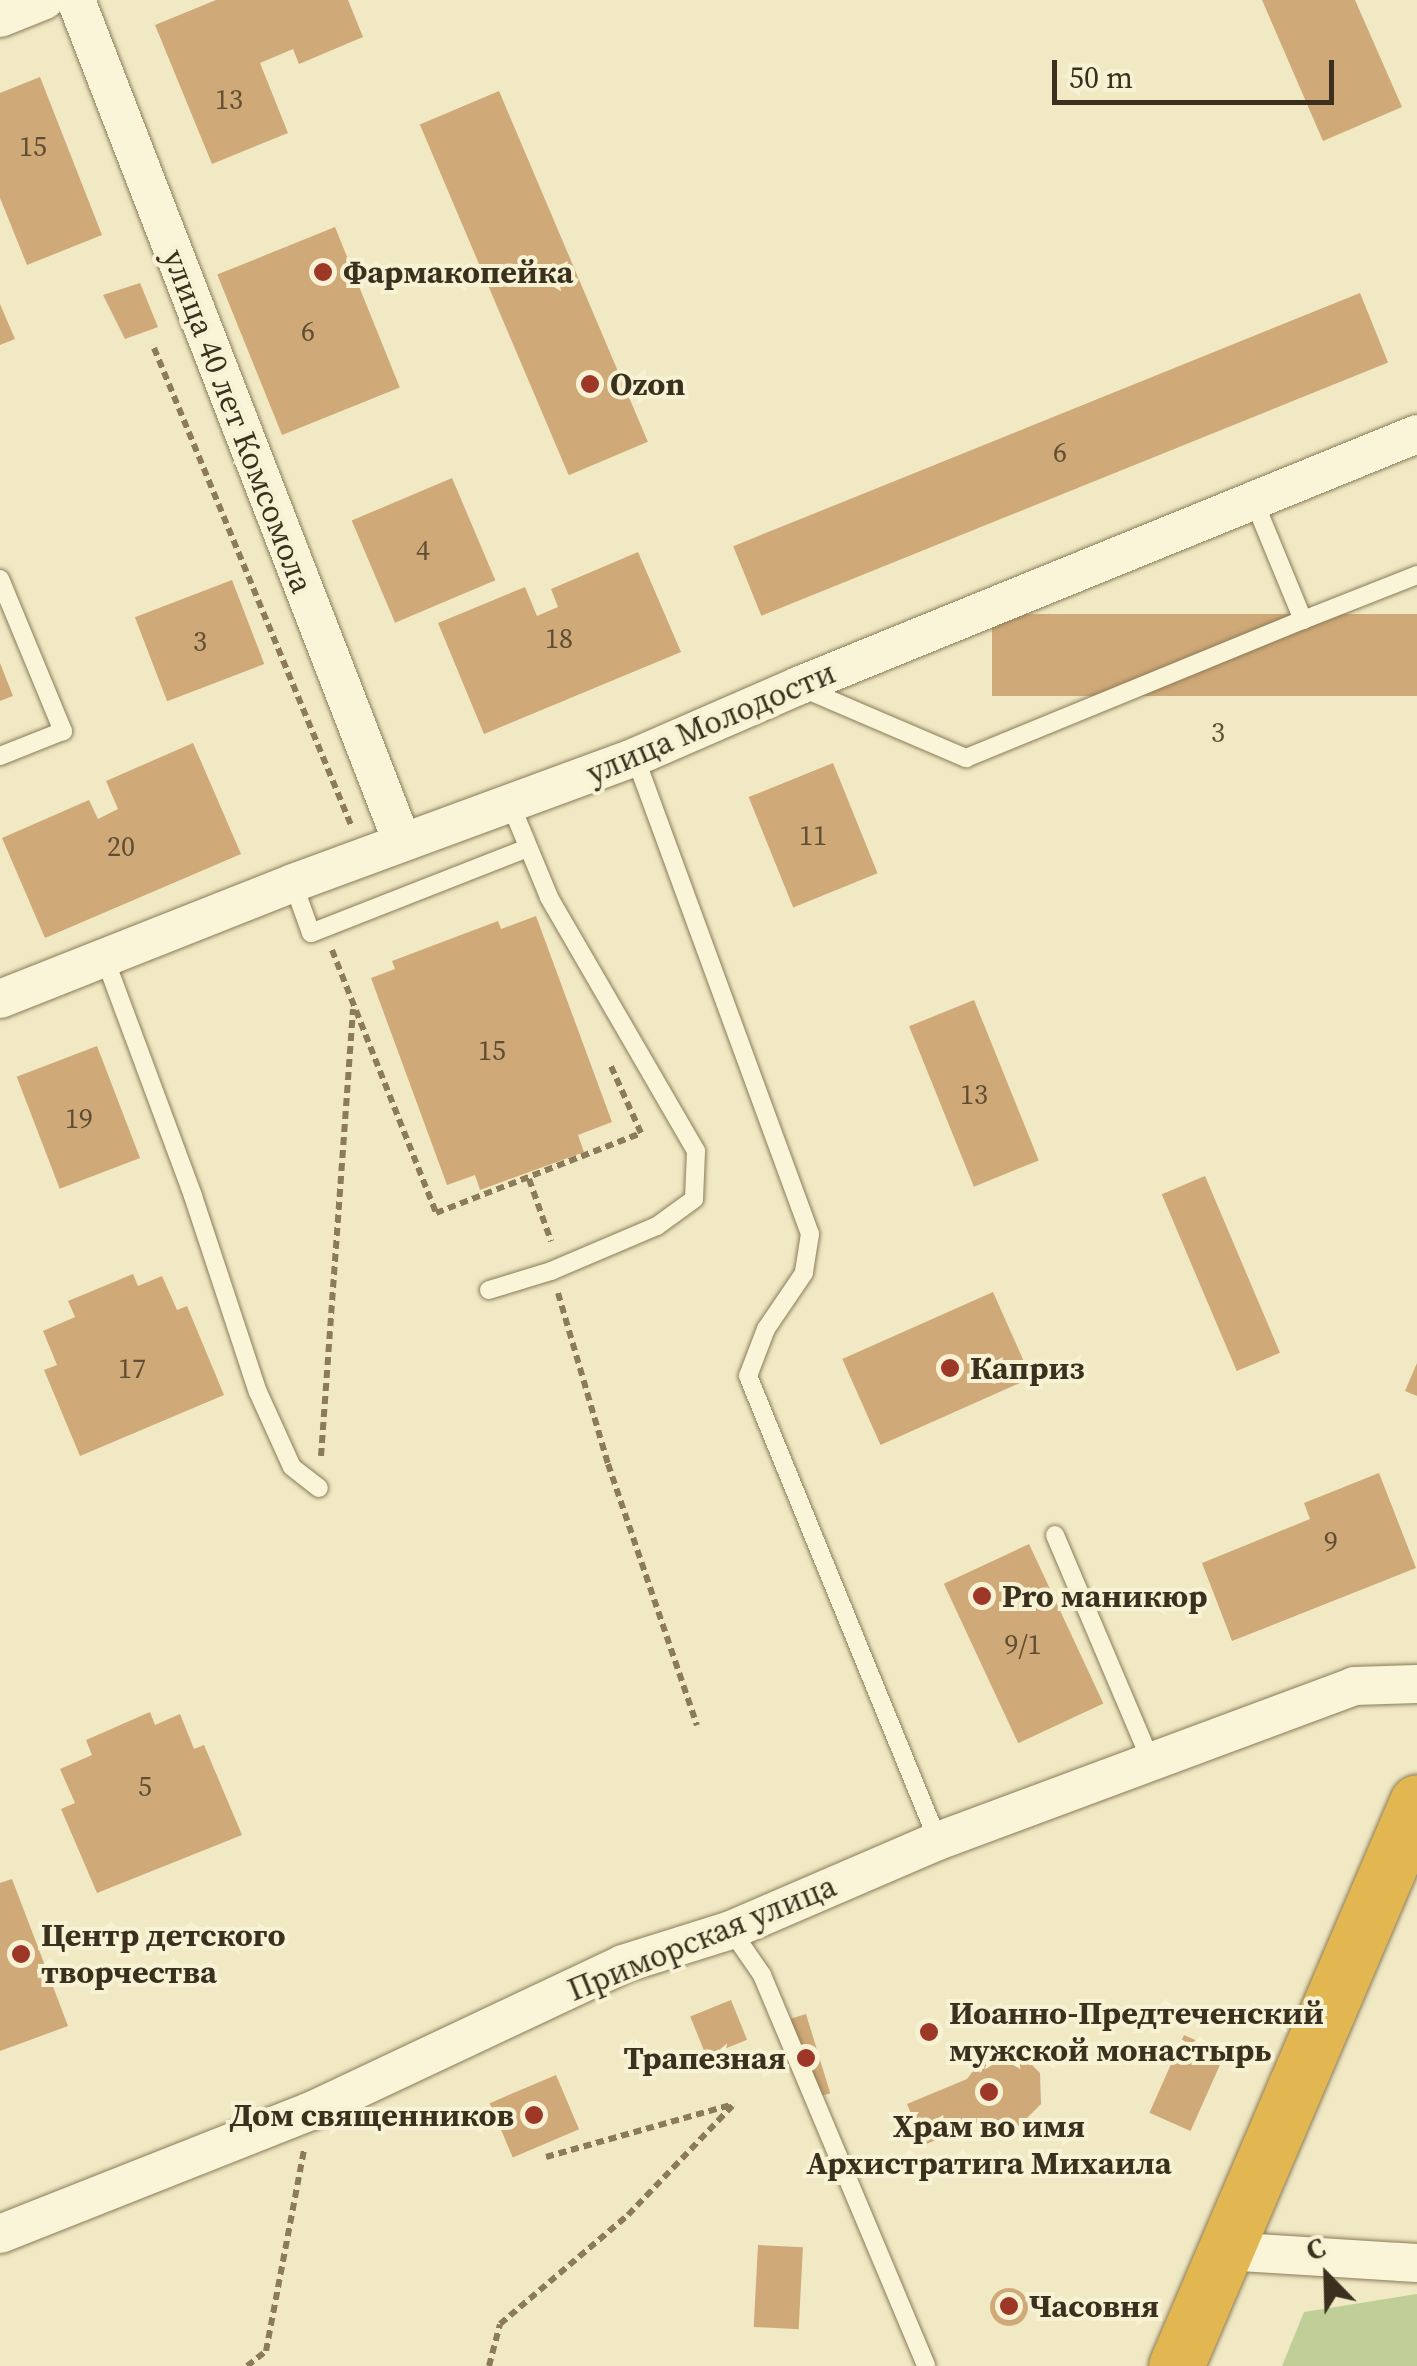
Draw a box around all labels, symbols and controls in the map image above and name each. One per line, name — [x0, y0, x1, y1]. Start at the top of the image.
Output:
scale bar — [1057, 40, 1340, 102]
text: 50 m — [1069, 57, 1133, 98]
house number: 13 — [215, 82, 243, 116]
house number: 15 — [19, 129, 47, 163]
street label: улица 40 лет Комсомола — [155, 244, 321, 598]
place label: Фармакопейка — [343, 253, 573, 291]
marker: Фармакопейка — [312, 261, 334, 283]
house number: 6 — [301, 314, 315, 348]
place label: Ozon — [610, 365, 685, 403]
marker: Ozon — [579, 373, 601, 395]
house number: 6 — [1053, 435, 1067, 469]
house number: 4 — [416, 533, 430, 567]
house number: 18 — [545, 621, 573, 655]
house number: 3 — [193, 624, 207, 658]
street label: улица Молодости — [581, 653, 841, 793]
house number: 3 — [1211, 715, 1225, 749]
house number: 11 — [799, 818, 827, 852]
house number: 20 — [107, 829, 135, 863]
house number: 15 — [478, 1033, 506, 1067]
house number: 13 — [960, 1077, 988, 1111]
house number: 19 — [65, 1101, 93, 1135]
place label: Каприз — [970, 1349, 1084, 1387]
house number: 17 — [118, 1351, 146, 1385]
marker: Каприз — [939, 1357, 961, 1379]
house number: 9 — [1324, 1524, 1338, 1558]
place label: Pro маникюр — [1002, 1577, 1208, 1615]
marker: Pro маникюр — [971, 1585, 993, 1607]
house number: 9/1 — [1004, 1627, 1042, 1661]
house number: 5 — [138, 1769, 152, 1803]
street label: Приморская улица — [562, 1867, 842, 2009]
place label: Центр детского творчества — [41, 1917, 286, 1992]
marker: Центр детского творчества — [10, 1943, 32, 1965]
place label: Иоанно-Предтеченский мужской монастырь — [949, 1995, 1324, 2070]
marker: Иоанно-Предтеченский мужской монастырь — [918, 2021, 940, 2043]
place label: Трапезная — [624, 2039, 786, 2077]
marker: Трапезная — [795, 2047, 817, 2069]
marker: Храм во имя Архистратига Михаила — [978, 2081, 1000, 2103]
place label: Дом священников — [230, 2096, 514, 2134]
marker: Дом священников — [523, 2104, 545, 2126]
place label: Храм во имя Архистратига Михаила — [806, 2108, 1172, 2183]
north arrow — [1277, 2226, 1377, 2326]
text: С — [1300, 2227, 1331, 2269]
place label: Часовня — [1029, 2287, 1159, 2325]
marker: Часовня — [998, 2295, 1020, 2317]

